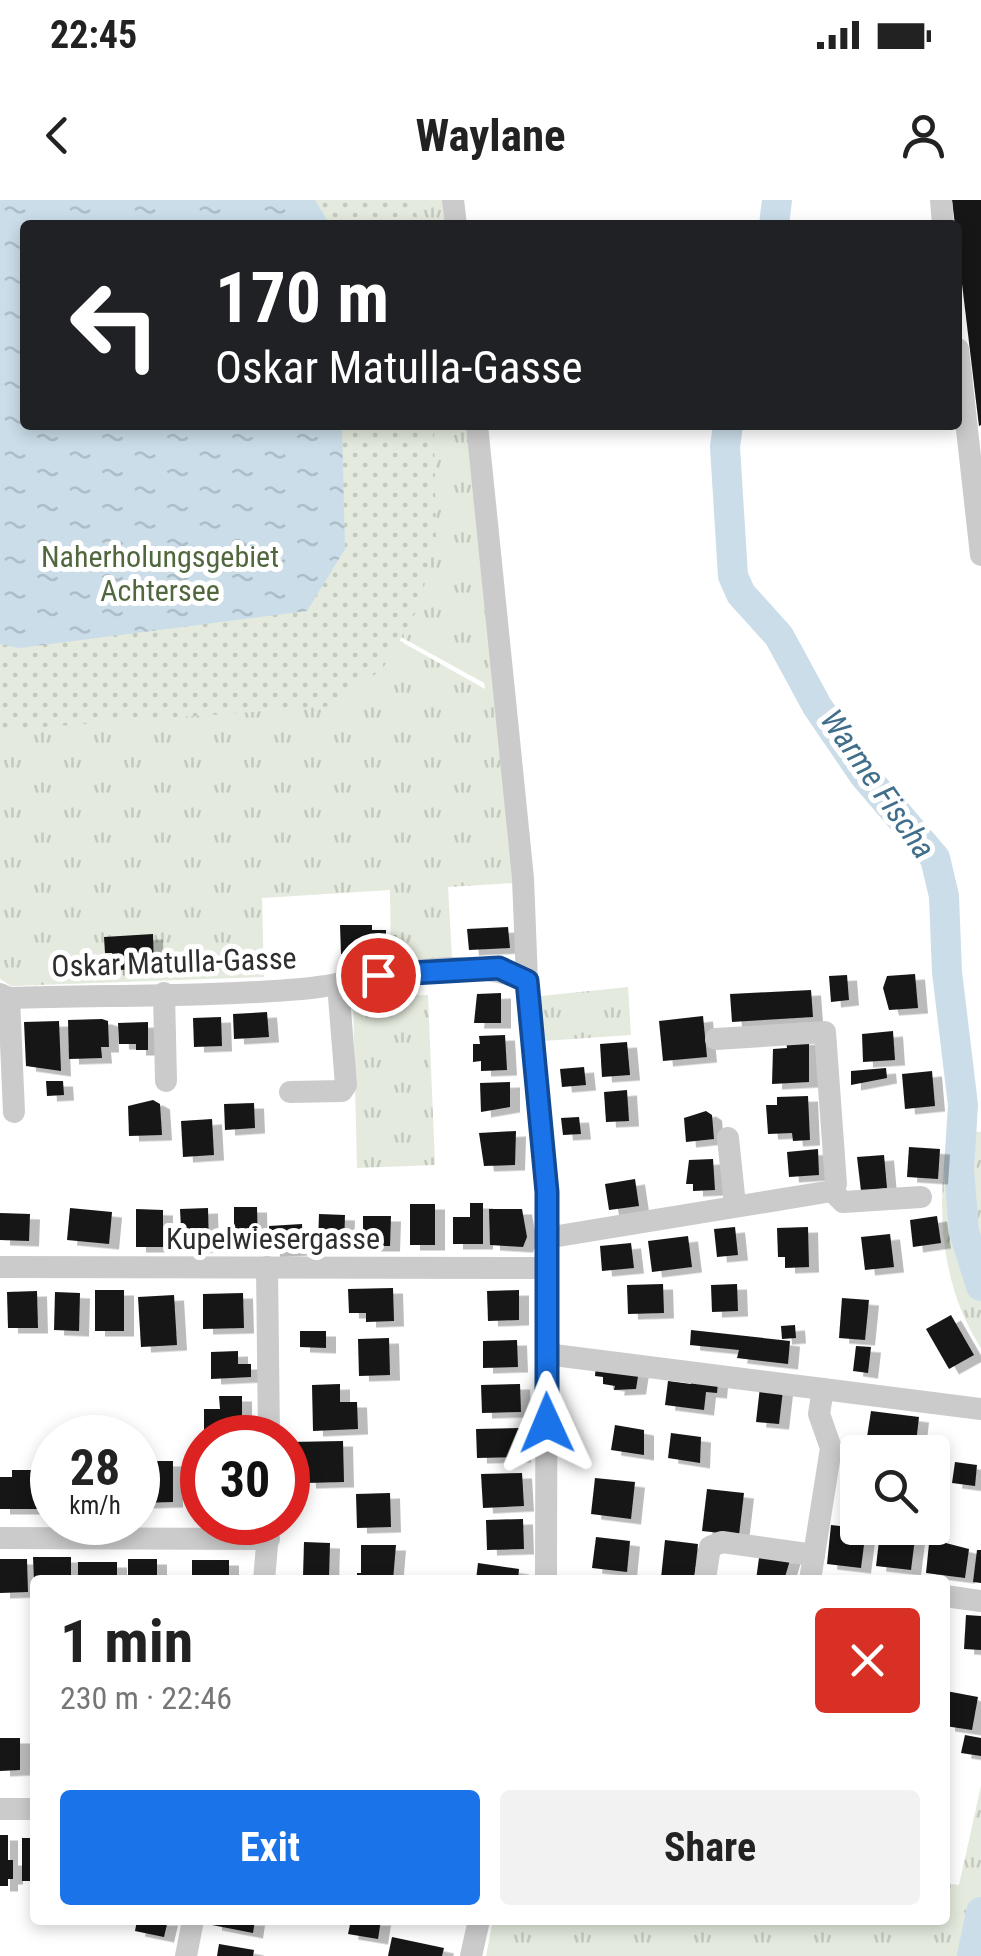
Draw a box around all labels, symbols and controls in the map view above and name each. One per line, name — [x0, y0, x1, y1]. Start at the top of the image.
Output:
text: 22:45 — [50, 13, 137, 57]
icon: back — [30, 108, 85, 163]
icon: person — [896, 108, 951, 163]
text: Waylane — [415, 109, 566, 162]
text: 170 m — [215, 257, 389, 339]
icon: left — [50, 260, 180, 390]
text: Oskar Matulla-Gasse — [215, 341, 583, 394]
park label: Naherholungsgebiet Achtersee — [41, 539, 279, 608]
water label: Warme Fischa — [813, 702, 943, 866]
pin — [336, 933, 421, 1018]
street label: Oskar Matulla-Gasse — [51, 940, 297, 984]
icon: arrive — [351, 948, 406, 1003]
street label: Kupelwiesergasse — [166, 1221, 380, 1256]
position arrow — [495, 1371, 599, 1475]
speed limit sign: 30 — [180, 1415, 310, 1545]
map controls — [840, 1435, 950, 1545]
button: search — [840, 1435, 950, 1545]
text: 28 — [70, 1439, 120, 1497]
text: km/h — [69, 1491, 121, 1520]
text: 1 min — [60, 1606, 193, 1677]
button: close — [815, 1608, 920, 1713]
text: 230 m · 22:46 — [60, 1679, 232, 1717]
button: Exit — [60, 1790, 480, 1905]
button: Share — [500, 1790, 920, 1905]

